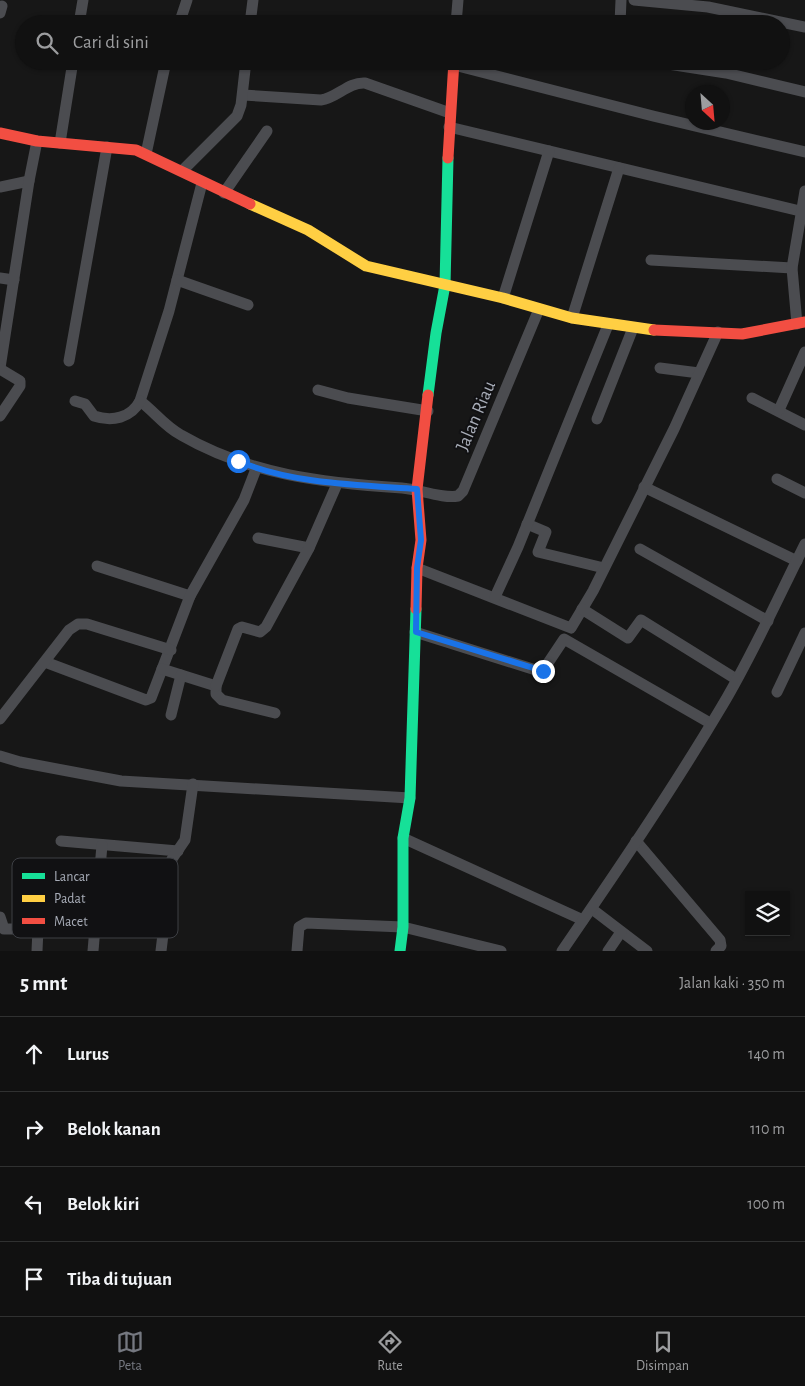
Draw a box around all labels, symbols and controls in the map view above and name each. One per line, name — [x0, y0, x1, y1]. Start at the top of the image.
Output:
search box — [15, 15, 790, 70]
icon: search — [33, 29, 61, 57]
text: Cari di sini — [73, 33, 149, 52]
north arrow — [685, 85, 730, 130]
street label: Jalan Riau — [453, 378, 499, 454]
route start — [227, 450, 250, 473]
route end — [532, 660, 555, 683]
legend — [12, 858, 178, 938]
text: Lancar — [54, 870, 90, 884]
map controls — [745, 891, 790, 936]
button: layers — [745, 891, 790, 936]
text: Padat — [54, 892, 86, 906]
text: Macet — [54, 915, 88, 929]
text: 5 mnt — [20, 973, 67, 994]
text: Jalan kaki · 350 m — [679, 975, 785, 991]
icon: ahead — [20, 1040, 48, 1068]
text: Lurus — [67, 1045, 109, 1064]
text: 140 m — [748, 1046, 785, 1062]
icon: right — [20, 1115, 48, 1143]
text: Belok kanan — [67, 1120, 161, 1139]
text: 110 m — [750, 1121, 785, 1137]
icon: left — [20, 1190, 48, 1218]
text: Belok kiri — [67, 1195, 139, 1214]
text: 100 m — [747, 1196, 785, 1212]
icon: arrive — [20, 1265, 48, 1293]
text: Tiba di tujuan — [67, 1270, 172, 1289]
tab: Peta — [116, 1328, 144, 1375]
tab: Rute — [376, 1328, 404, 1375]
tab: Disimpan — [636, 1328, 689, 1375]

